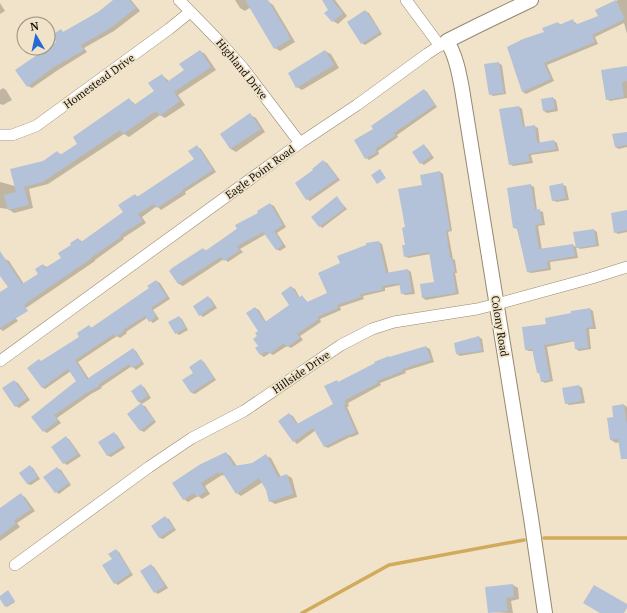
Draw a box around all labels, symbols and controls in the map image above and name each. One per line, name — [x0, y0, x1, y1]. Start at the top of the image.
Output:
north arrow — [16, 16, 56, 56]
text: N — [29, 18, 40, 34]
street label: Highland Drive — [213, 36, 271, 103]
street label: Homestead Drive — [61, 50, 137, 111]
street label: Eagle Point Road — [222, 142, 298, 202]
street label: Colony Road — [488, 294, 512, 358]
street label: Hillside Drive — [269, 347, 333, 396]

